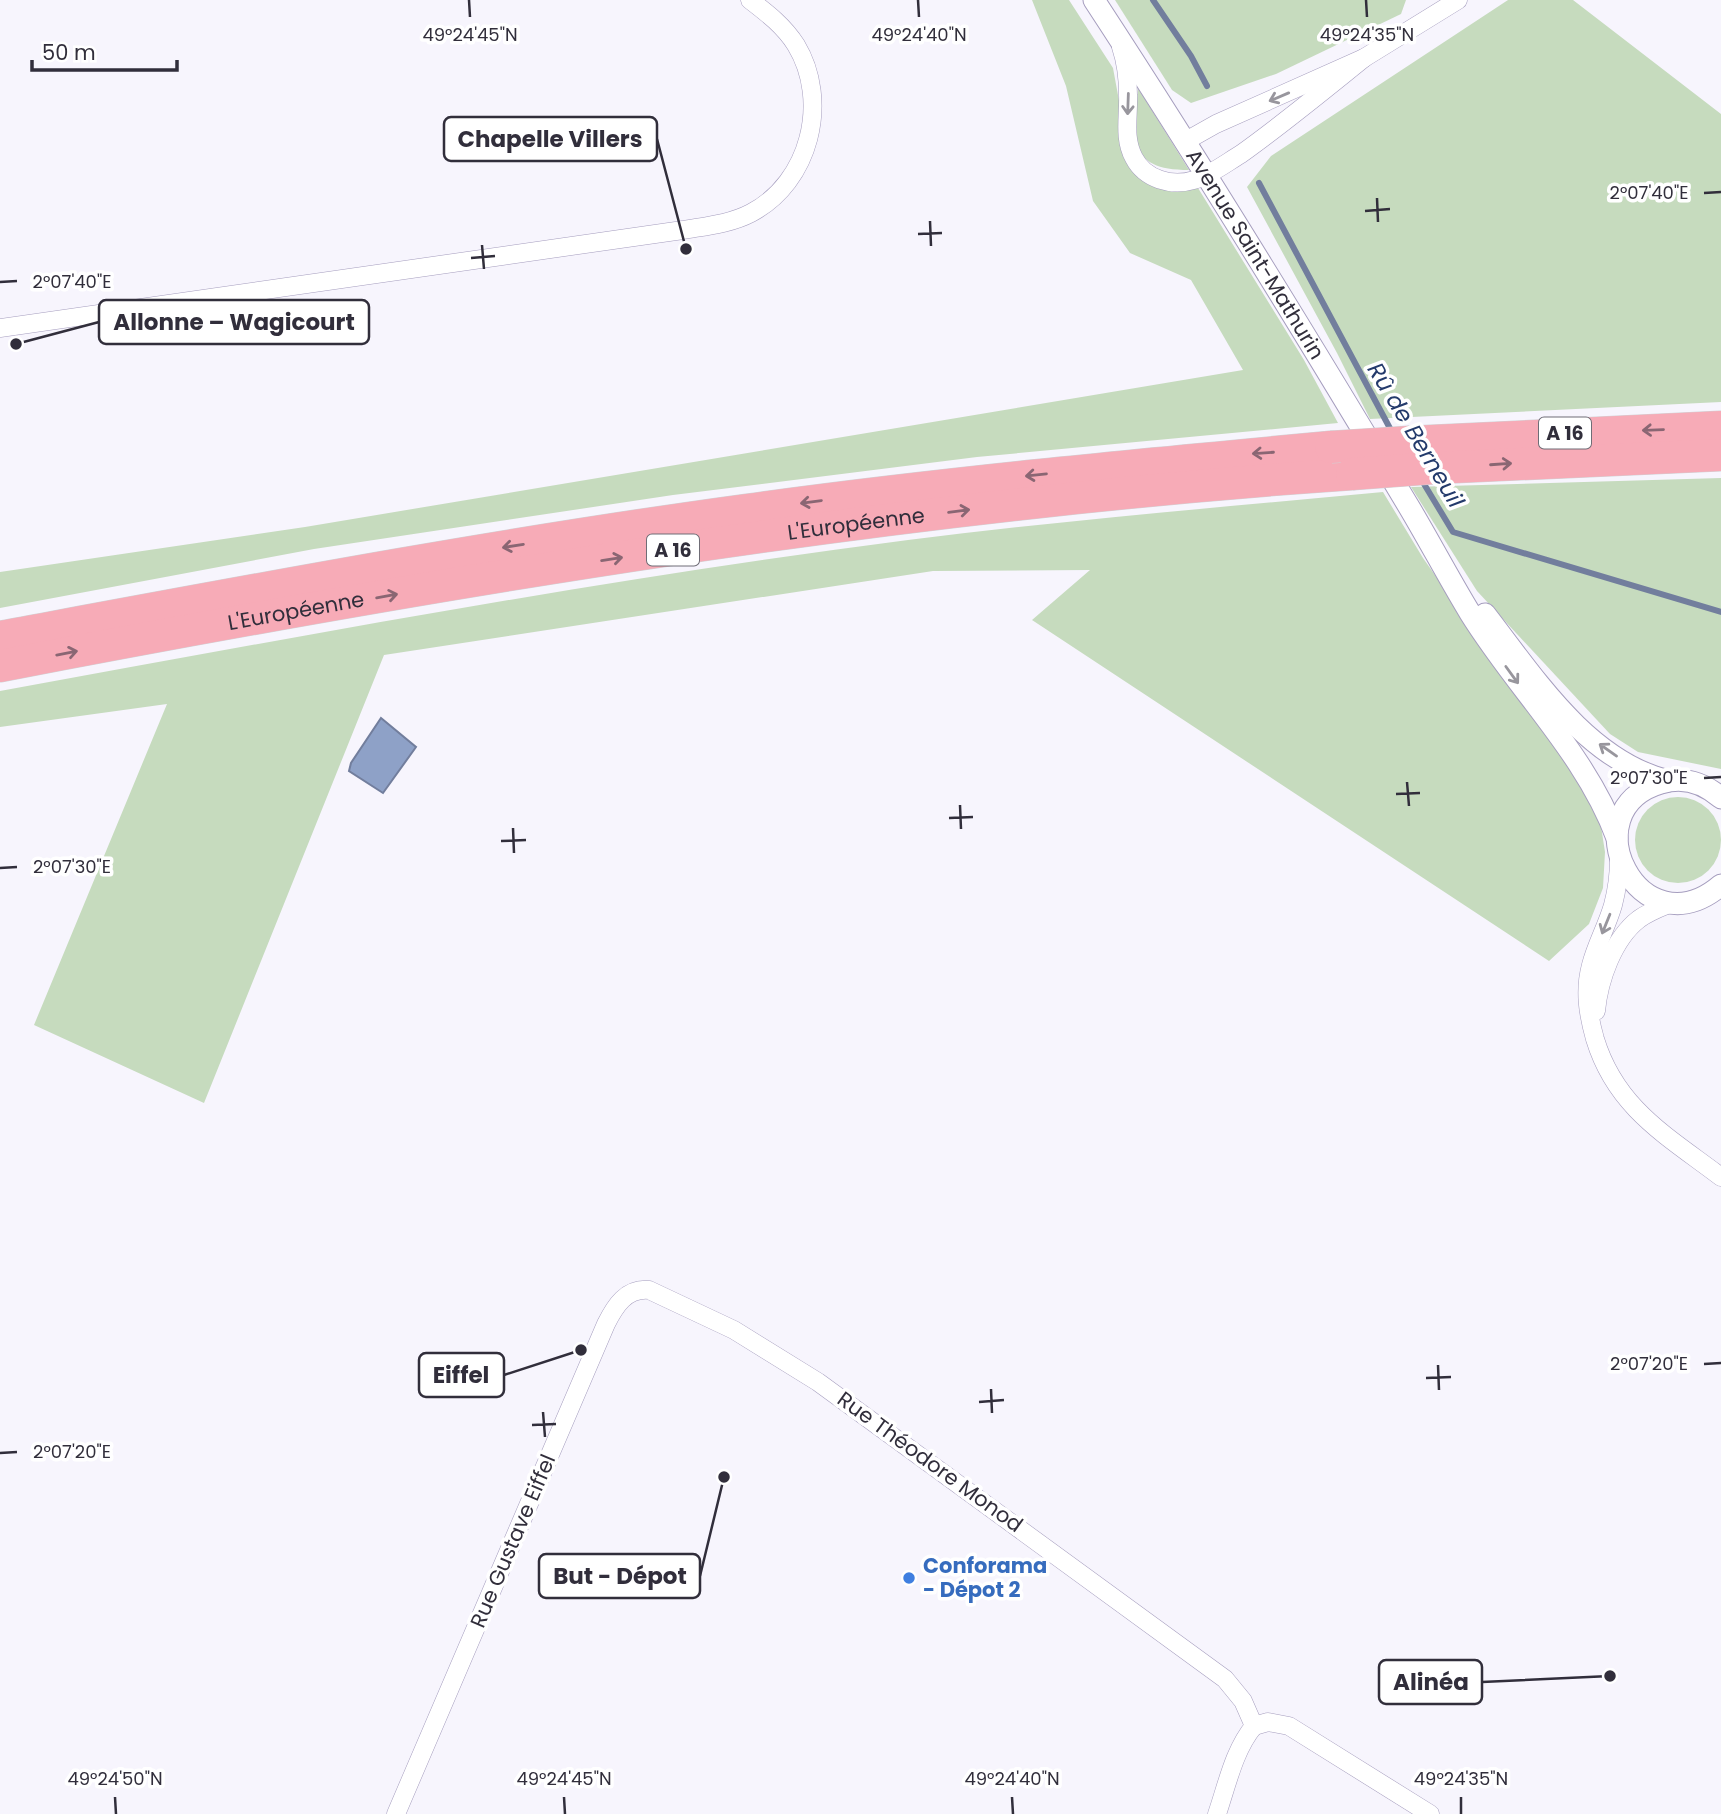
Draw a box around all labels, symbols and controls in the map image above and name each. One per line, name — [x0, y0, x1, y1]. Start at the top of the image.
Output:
text: 49°24'45"N — [422, 22, 518, 47]
text: 49°24'40"N — [871, 22, 967, 47]
text: 49°24'35"N — [1320, 22, 1414, 47]
scale bar — [32, 28, 177, 72]
text: 50 m — [42, 38, 96, 67]
one-way arrow — [1269, 91, 1291, 104]
one-way arrow — [1121, 92, 1134, 115]
callout: Chapelle Villers — [444, 117, 657, 161]
text: Chapelle Villers — [457, 123, 643, 155]
street label: Avenue Saint-Mathurin — [1179, 143, 1332, 365]
text: 2°07'40"E — [1610, 180, 1688, 205]
text: 2°07'40"E — [33, 269, 111, 294]
callout: Allonne – Wagicourt — [99, 300, 369, 344]
text: Allonne – Wagicourt — [113, 306, 355, 338]
water label: Rû de Berneuil — [1360, 356, 1472, 514]
road number: A 16 — [1539, 418, 1591, 448]
one-way arrow — [1642, 424, 1665, 437]
one-way arrow — [1252, 447, 1275, 460]
one-way arrow — [1490, 458, 1513, 471]
one-way arrow — [1026, 468, 1048, 481]
one-way arrow — [800, 495, 822, 508]
street label: L'Européenne — [786, 500, 926, 547]
one-way arrow — [947, 504, 970, 517]
road number: A 16 — [647, 534, 699, 566]
one-way arrow — [502, 540, 525, 553]
one-way arrow — [600, 552, 623, 565]
street label: L'Européenne — [225, 584, 366, 637]
one-way arrow — [376, 589, 398, 602]
one-way arrow — [55, 646, 78, 659]
one-way arrow — [1505, 665, 1519, 684]
one-way arrow — [1599, 743, 1618, 757]
text: 2°07'30"E — [1610, 765, 1688, 790]
text: 2°07'30"E — [33, 854, 111, 879]
one-way arrow — [1598, 913, 1611, 935]
text: 2°07'20"E — [1610, 1351, 1688, 1376]
callout: Eiffel — [419, 1353, 504, 1397]
text: Eiffel — [433, 1359, 489, 1391]
street label: Rue Théodore Monod — [832, 1384, 1029, 1539]
text: 2°07'20"E — [33, 1439, 111, 1464]
street label: Rue Gustave Eiffel — [463, 1450, 562, 1632]
place label: Conforama - Dépot 2 — [923, 1551, 1047, 1604]
callout: But - Dépot — [539, 1554, 700, 1598]
text: But - Dépot — [553, 1560, 687, 1592]
marker: Conforama - Dépot 2 — [901, 1570, 917, 1586]
callout: Alinéa — [1379, 1660, 1482, 1704]
text: Alinéa — [1393, 1666, 1469, 1698]
text: 49°24'50"N — [67, 1766, 163, 1791]
text: 49°24'45"N — [516, 1766, 612, 1791]
text: 49°24'40"N — [964, 1766, 1060, 1791]
text: 49°24'35"N — [1414, 1766, 1508, 1791]

